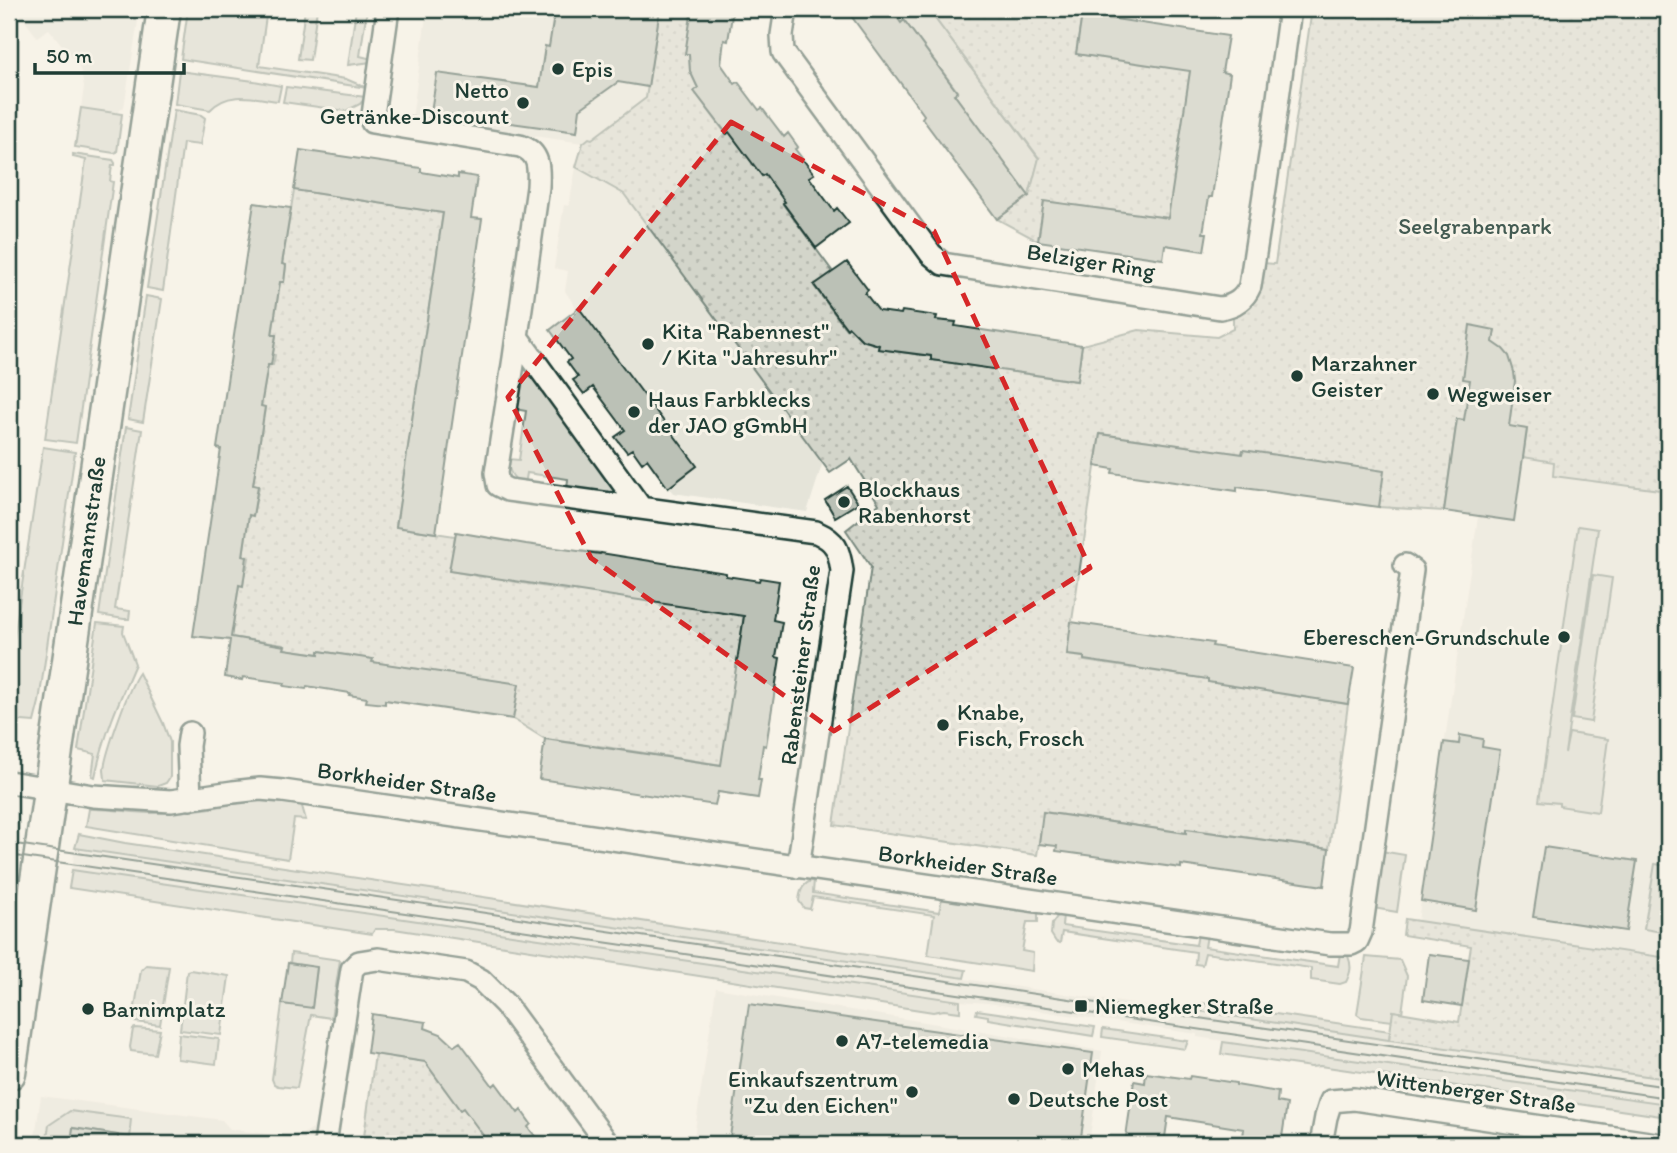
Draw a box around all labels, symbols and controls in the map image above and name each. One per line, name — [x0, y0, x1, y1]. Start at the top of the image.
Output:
scale bar — [35, 32, 184, 76]
text: 50 m — [46, 43, 93, 68]
place label: Epis — [572, 55, 613, 83]
marker: Epis — [550, 61, 566, 77]
place label: Netto Getränke-Discount — [320, 76, 509, 130]
marker: Netto Getränke-Discount — [515, 95, 531, 111]
park label: Seelgrabenpark — [1398, 212, 1552, 240]
street label: Belziger Ring — [1025, 237, 1157, 285]
place label: Kita "Rabennest" / Kita "Jahresuhr" — [662, 317, 837, 371]
marker: Kita "Rabennest" / Kita "Jahresuhr" — [640, 336, 656, 352]
place label: Marzahner Geister — [1311, 349, 1417, 403]
marker: Marzahner Geister — [1289, 368, 1305, 384]
place label: Wegweiser — [1447, 380, 1552, 408]
place label: Haus Farbklecks der JAO gGmbH — [648, 385, 811, 439]
marker: Wegweiser — [1425, 386, 1441, 402]
marker: Haus Farbklecks der JAO gGmbH — [626, 404, 642, 420]
street label: Havemannstraße — [60, 454, 112, 628]
place label: Blockhaus Rabenhorst — [858, 475, 971, 529]
marker: Blockhaus Rabenhorst — [836, 494, 852, 510]
street label: Rabensteiner Straße — [774, 563, 826, 767]
place label: Ebereschen-Grundschule — [1303, 623, 1550, 651]
marker: Ebereschen-Grundschule — [1556, 629, 1572, 645]
place label: Knabe, Fisch, Frosch — [957, 698, 1085, 752]
marker: Knabe, Fisch, Frosch — [935, 717, 951, 733]
street label: Borkheider Straße — [315, 756, 499, 808]
street label: Borkheider Straße — [876, 839, 1060, 891]
place label: Niemegker Straße — [1095, 992, 1274, 1020]
place label: Barnimplatz — [102, 995, 226, 1023]
marker: Niemegker Straße — [1073, 998, 1089, 1014]
marker: Barnimplatz — [80, 1001, 96, 1017]
place label: A7-telemedia — [856, 1027, 989, 1055]
marker: A7-telemedia — [834, 1033, 850, 1049]
place label: Mehas — [1082, 1055, 1145, 1083]
marker: Mehas — [1060, 1061, 1076, 1077]
street label: Wittenberger Straße — [1374, 1063, 1578, 1119]
place label: Einkaufszentrum "Zu den Eichen" — [728, 1065, 898, 1119]
marker: Einkaufszentrum "Zu den Eichen" — [904, 1084, 920, 1100]
place label: Deutsche Post — [1028, 1085, 1169, 1113]
marker: Deutsche Post — [1006, 1091, 1022, 1107]

